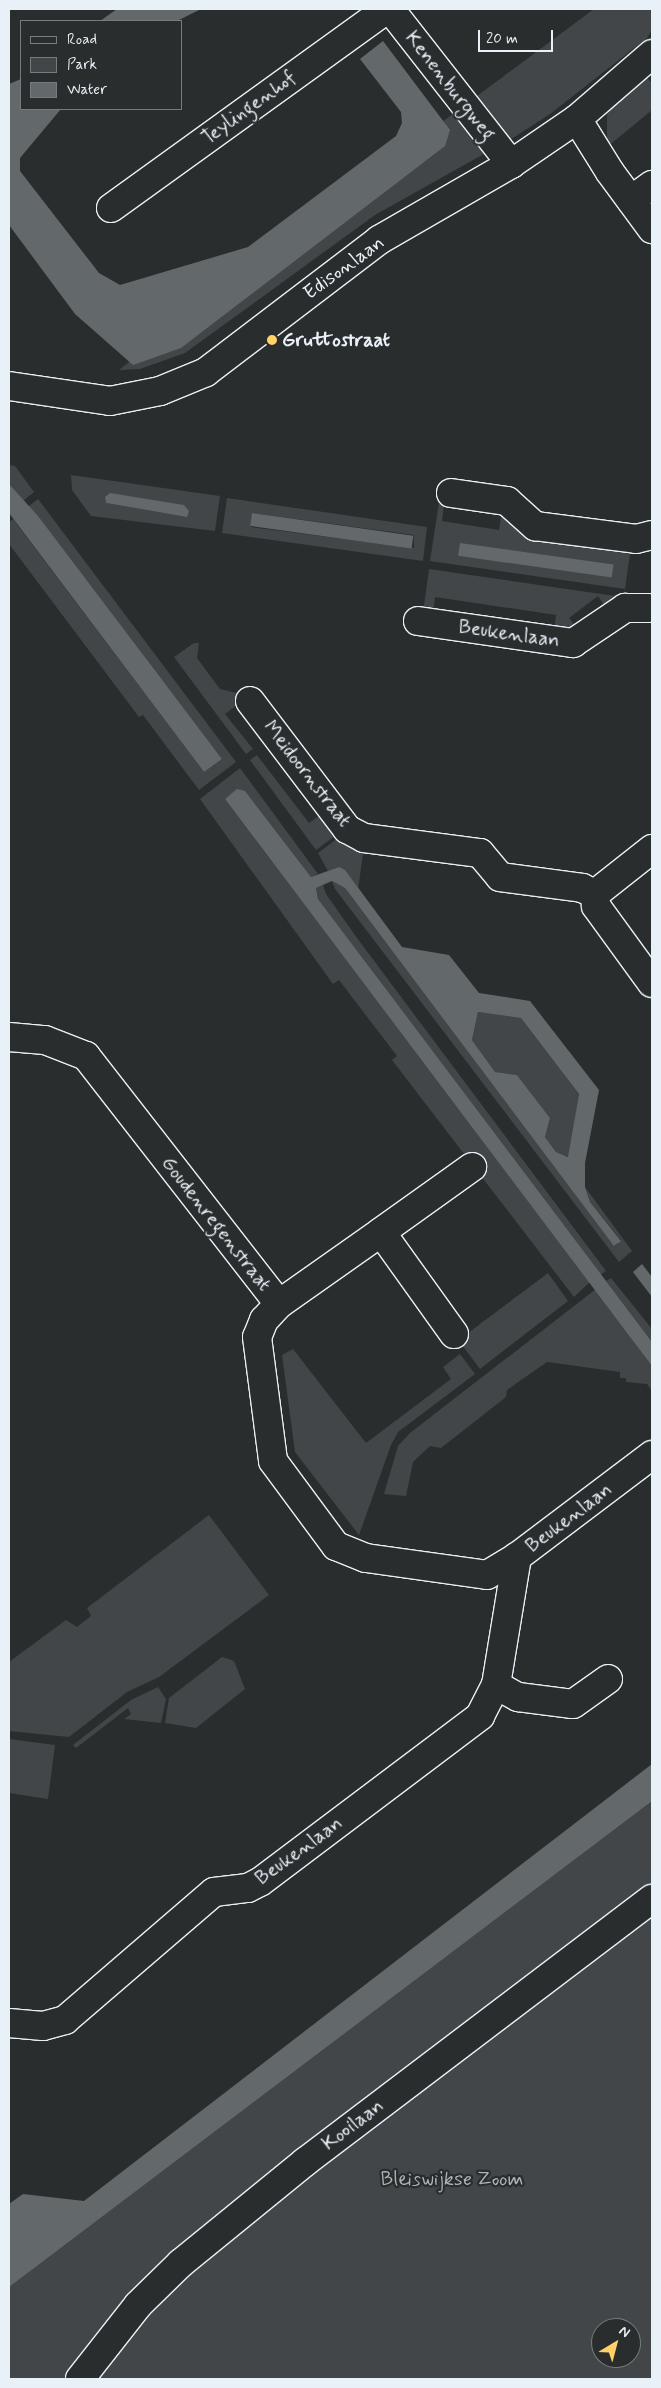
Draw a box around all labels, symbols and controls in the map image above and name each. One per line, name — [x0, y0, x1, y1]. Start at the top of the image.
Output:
legend — [20, 20, 182, 110]
scale bar — [481, 20, 556, 52]
street label: Kenenburgweg — [400, 26, 500, 146]
text: 20 m — [486, 29, 518, 49]
text: Road — [67, 30, 97, 50]
text: Park — [67, 55, 97, 75]
street label: Teylingenhof — [197, 66, 301, 150]
text: Water — [67, 80, 107, 100]
street label: Edisonlaan — [299, 231, 389, 305]
place label: Gruttostraat — [282, 328, 390, 352]
marker: Gruttostraat — [266, 334, 278, 346]
street label: Beukenlaan — [457, 615, 561, 653]
street label: Meidoornstraat — [258, 716, 356, 832]
street label: Goudenregenstraat — [156, 1152, 276, 1296]
street label: Beukenlaan — [521, 1478, 617, 1558]
street label: Beukenlaan — [251, 1811, 347, 1891]
street label: Kooilaan — [317, 2094, 389, 2156]
park label: Bleiswijkse Zoom — [378, 2167, 526, 2191]
north arrow — [591, 2318, 641, 2368]
text: N — [615, 2322, 634, 2342]

